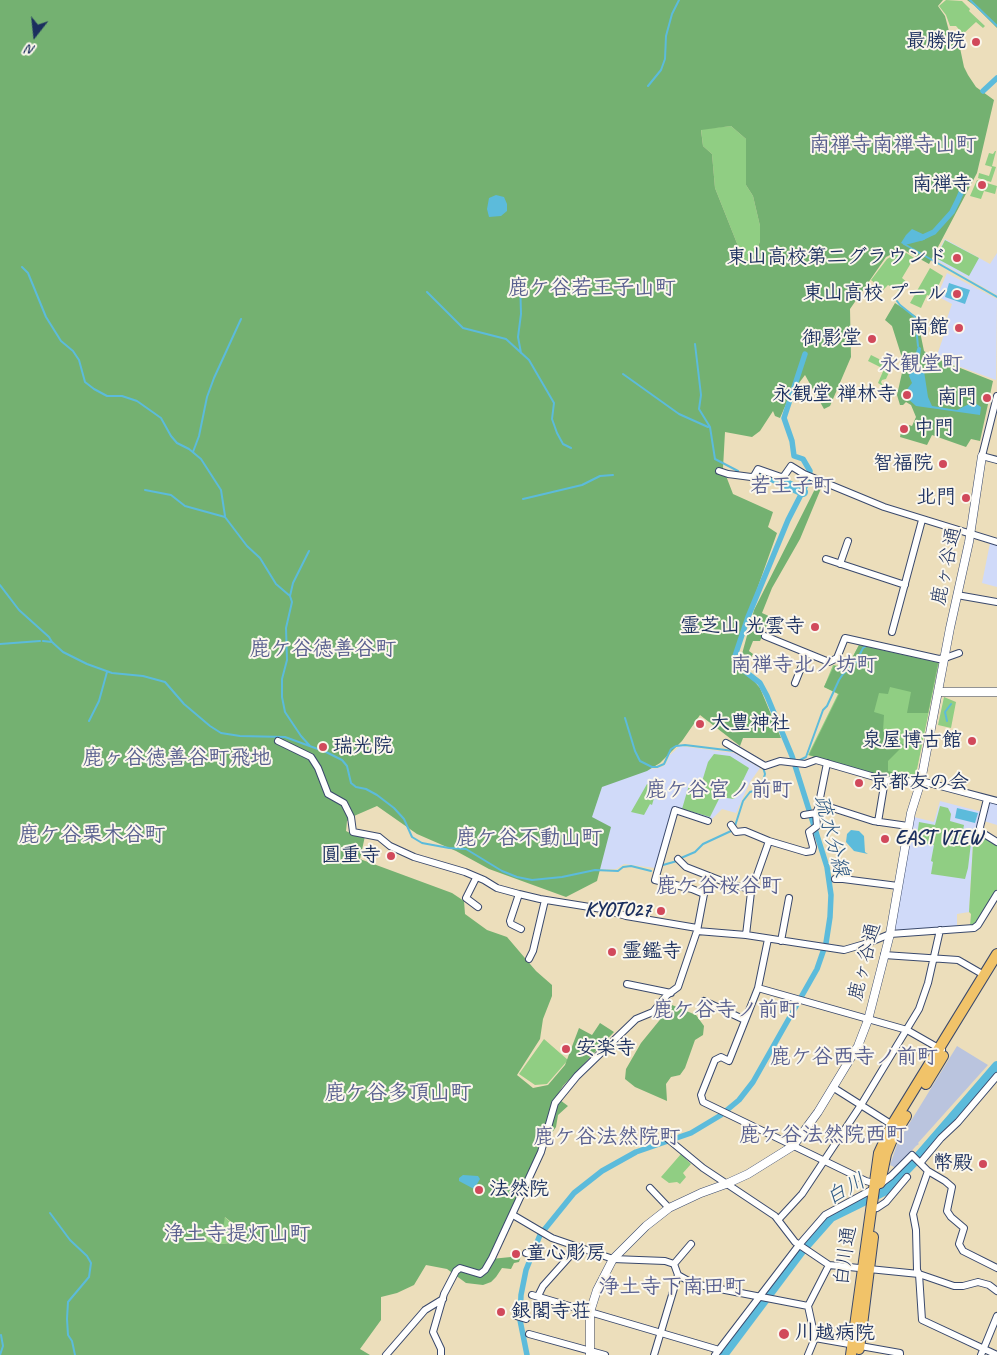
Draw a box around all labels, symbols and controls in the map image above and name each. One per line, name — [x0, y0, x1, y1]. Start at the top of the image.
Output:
north arrow — [10, 10, 60, 60]
place label: 最勝院 — [906, 30, 966, 54]
marker: 最勝院 — [970, 36, 982, 48]
text: N — [24, 41, 37, 59]
district label: 南禅寺南禅寺山町 — [809, 132, 977, 158]
place label: 南禅寺 — [912, 173, 972, 197]
marker: 南禅寺 — [976, 179, 988, 191]
place label: 東山高校第二グラウンド — [727, 246, 947, 270]
marker: 東山高校第二グラウンド — [951, 252, 963, 264]
district label: 鹿ケ谷若王子山町 — [508, 275, 676, 301]
place label: 東山高校 プール — [803, 282, 947, 306]
marker: 東山高校 プール — [951, 288, 963, 300]
place label: 南館 — [909, 316, 949, 340]
marker: 南館 — [953, 322, 965, 334]
place label: 御影堂 — [802, 327, 862, 351]
marker: 御影堂 — [866, 333, 878, 345]
district label: 永観堂町 — [879, 351, 963, 377]
place label: 永観堂 禅林寺 — [772, 383, 897, 407]
place label: 南門 — [937, 386, 977, 410]
marker: 永観堂 禅林寺 — [901, 389, 913, 401]
marker: 南門 — [981, 392, 993, 404]
place label: 中門 — [914, 417, 954, 441]
marker: 中門 — [898, 423, 910, 435]
place label: 智福院 — [873, 452, 933, 476]
marker: 智福院 — [937, 458, 949, 470]
district label: 若王子町 — [750, 473, 834, 499]
place label: 北門 — [916, 486, 956, 510]
marker: 北門 — [960, 492, 972, 504]
street label: 鹿ヶ谷通 — [927, 524, 967, 608]
place label: 霊芝山 光雲寺 — [680, 615, 805, 639]
marker: 霊芝山 光雲寺 — [809, 621, 821, 633]
district label: 鹿ケ谷徳善谷町 — [250, 636, 396, 662]
district label: 南禅寺北ノ坊町 — [731, 652, 877, 678]
place label: 大豊神社 — [710, 712, 790, 736]
marker: 大豊神社 — [694, 718, 706, 730]
place label: 泉屋博古館 — [862, 729, 962, 753]
place label: 瑞光院 — [333, 735, 393, 759]
marker: 泉屋博古館 — [966, 735, 978, 747]
marker: 瑞光院 — [317, 741, 329, 753]
district label: 鹿ヶ谷徳善谷町飛地 — [83, 745, 271, 771]
place label: 京都友の会 — [869, 771, 969, 795]
district label: 鹿ケ谷宮ノ前町 — [646, 777, 792, 803]
marker: 京都友の会 — [853, 777, 865, 789]
water label: 疏水分線 — [808, 792, 854, 880]
district label: 鹿ケ谷栗木谷町 — [19, 822, 165, 848]
district label: 鹿ケ谷不動山町 — [456, 825, 602, 851]
place label: EAST VIEW — [895, 827, 983, 851]
marker: EAST VIEW — [879, 833, 891, 845]
place label: 圓重寺 — [321, 844, 381, 868]
marker: 圓重寺 — [385, 850, 397, 862]
district label: 鹿ケ谷桜谷町 — [656, 873, 782, 899]
place label: KYOTO27 — [584, 899, 651, 923]
marker: KYOTO27 — [655, 905, 667, 917]
street label: 鹿ヶ谷通 — [844, 920, 886, 1004]
place label: 霊鑑寺 — [622, 940, 682, 964]
marker: 霊鑑寺 — [606, 946, 618, 958]
district label: 鹿ケ谷寺ノ前町 — [653, 997, 799, 1023]
place label: 安楽寺 — [576, 1037, 636, 1061]
marker: 安楽寺 — [560, 1043, 572, 1055]
district label: 鹿ケ谷西寺ノ前町 — [770, 1044, 938, 1070]
district label: 鹿ケ谷多頂山町 — [325, 1080, 471, 1106]
district label: 鹿ケ谷法然院西町 — [739, 1122, 907, 1148]
district label: 鹿ケ谷法然院町 — [534, 1124, 680, 1150]
place label: 幣殿 — [933, 1152, 973, 1176]
marker: 幣殿 — [977, 1158, 989, 1170]
water label: 白川 — [822, 1169, 870, 1211]
place label: 法然院 — [489, 1178, 549, 1202]
marker: 法然院 — [473, 1184, 485, 1196]
district label: 浄土寺提灯山町 — [164, 1221, 310, 1247]
street label: 白川通 — [830, 1225, 862, 1287]
place label: 童心彫房 — [526, 1242, 606, 1266]
marker: 童心彫房 — [510, 1248, 522, 1260]
district label: 浄土寺下南田町 — [599, 1274, 745, 1300]
place label: 銀閣寺荘 — [511, 1300, 591, 1324]
marker: 銀閣寺荘 — [495, 1306, 507, 1318]
place label: 川越病院 — [795, 1322, 875, 1346]
marker: 川越病院 — [777, 1327, 791, 1341]

